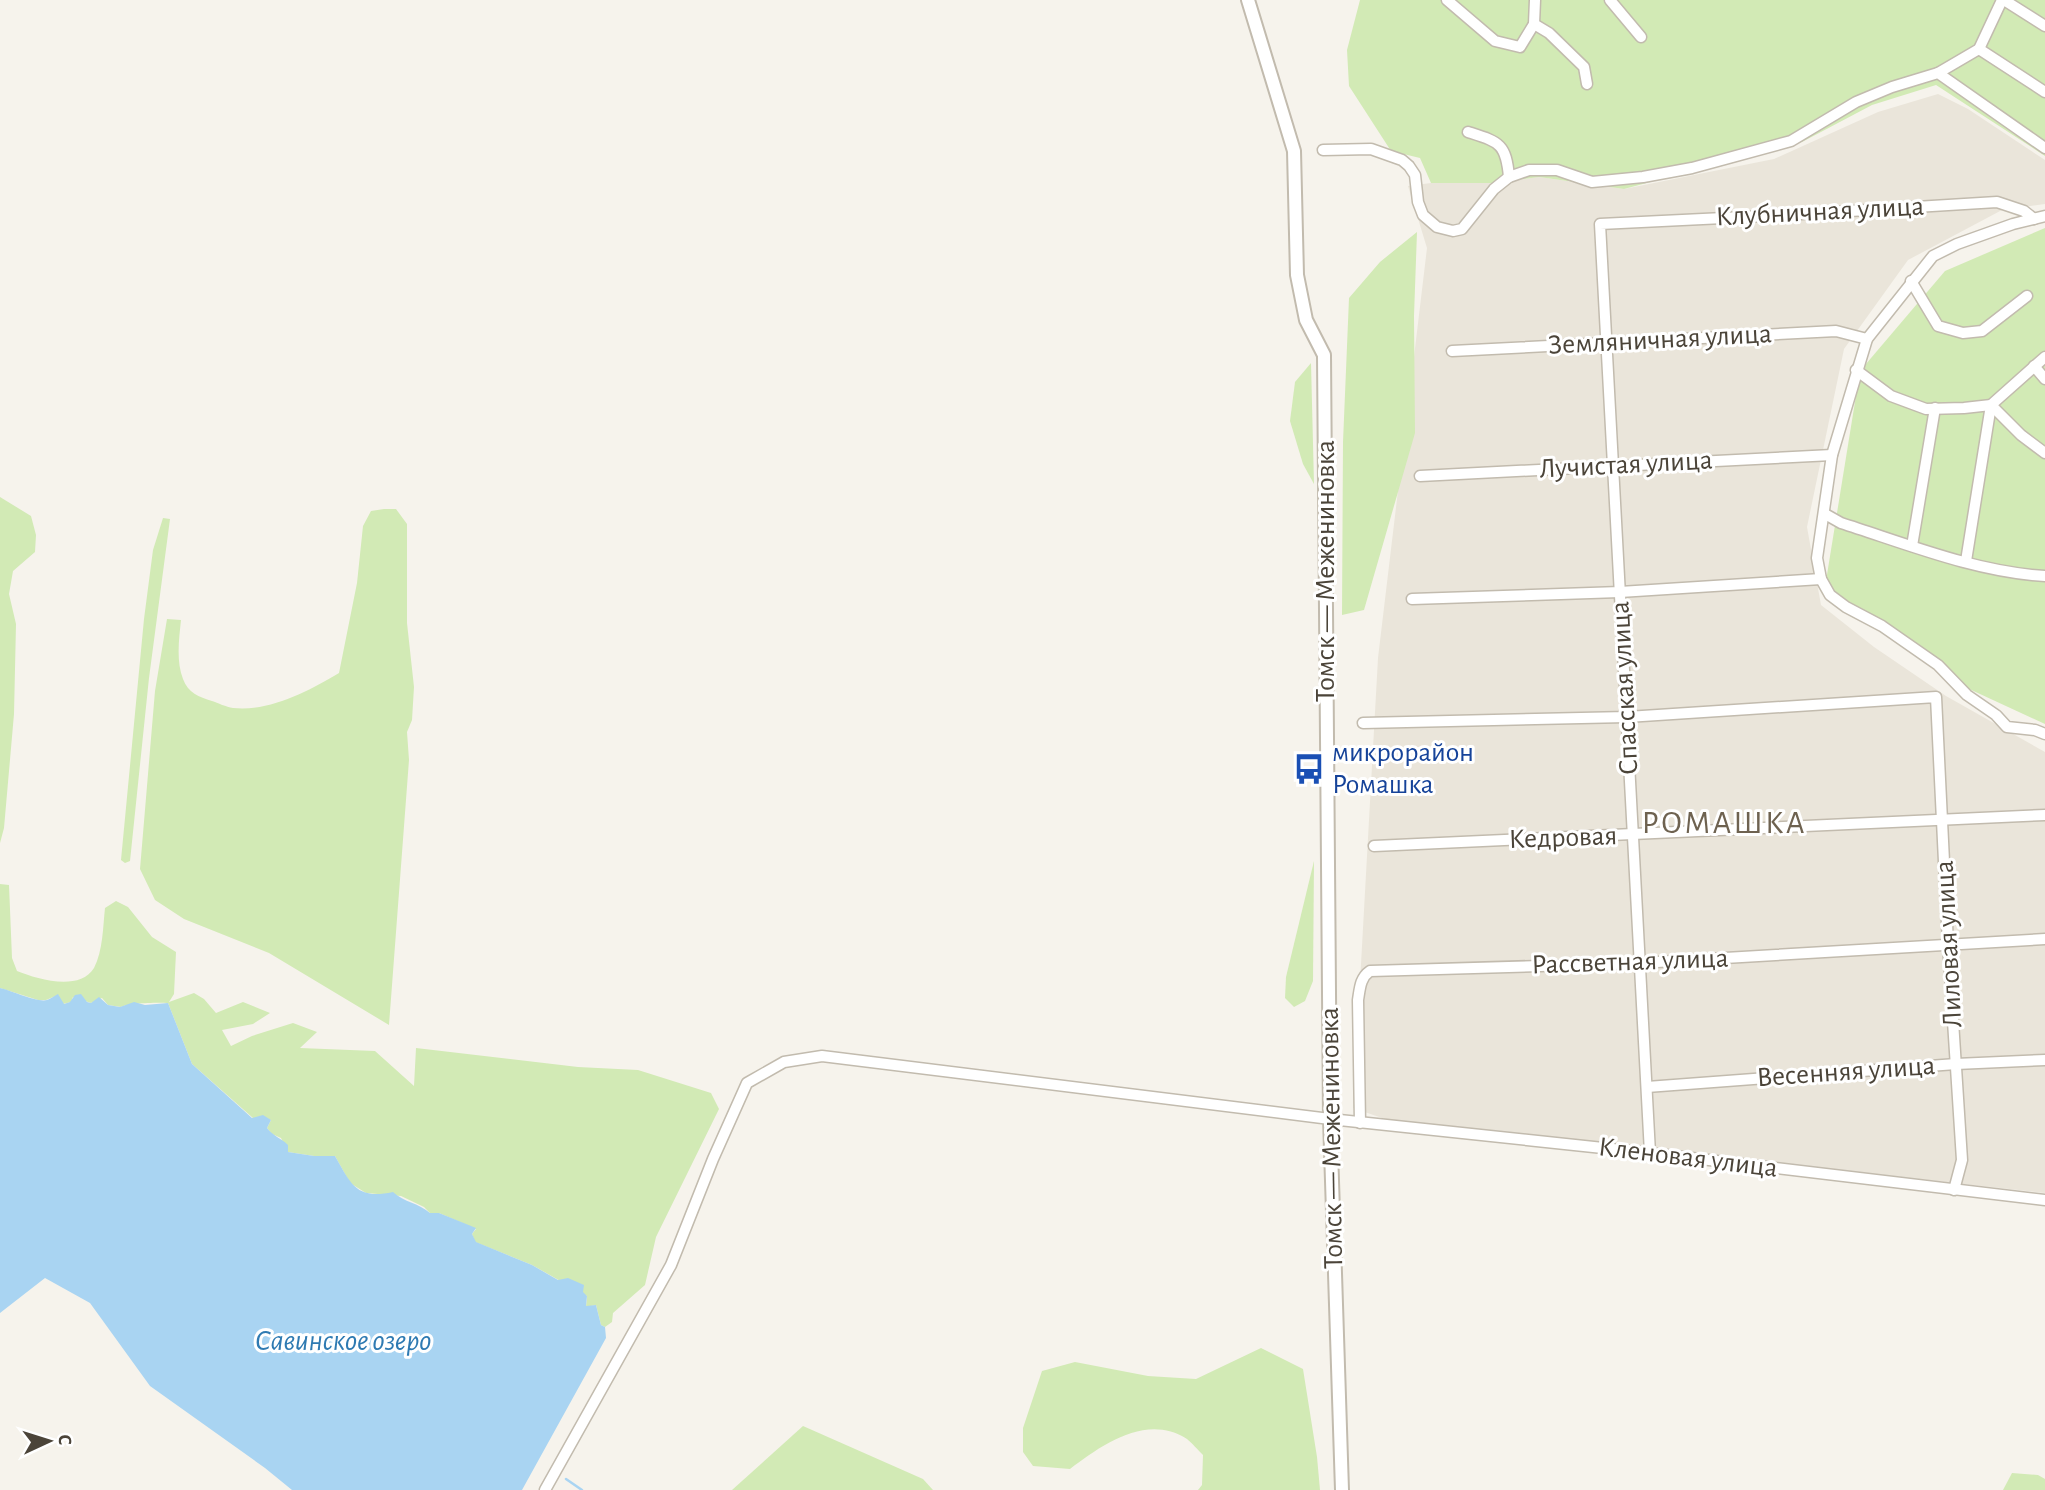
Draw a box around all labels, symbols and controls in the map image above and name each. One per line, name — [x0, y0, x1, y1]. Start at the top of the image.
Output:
street label: Клубничная улица — [1715, 193, 1925, 231]
street label: Земляничная улица — [1547, 320, 1773, 360]
street label: Томск — Межениновка — [1312, 440, 1340, 702]
street label: Лучистая улица — [1539, 446, 1714, 484]
street label: Спасская улица — [1606, 600, 1644, 776]
place label: микрорайон Ромашка — [1332, 739, 1474, 799]
bus stop icon: микрорайон Ромашка — [1292, 752, 1326, 786]
district label: РОМАШКА — [1642, 807, 1806, 839]
street label: Кедровая — [1508, 822, 1618, 854]
street label: Лиловая улица — [1931, 859, 1967, 1028]
street label: Рассветная улица — [1531, 945, 1729, 979]
street label: Томск — Межениновка — [1316, 1007, 1348, 1269]
street label: Весенняя улица — [1756, 1052, 1936, 1092]
street label: Кленовая улица — [1597, 1133, 1779, 1183]
water label: Савинское озеро — [255, 1326, 431, 1356]
north arrow — [14, 1406, 84, 1476]
text: С — [55, 1434, 74, 1446]

